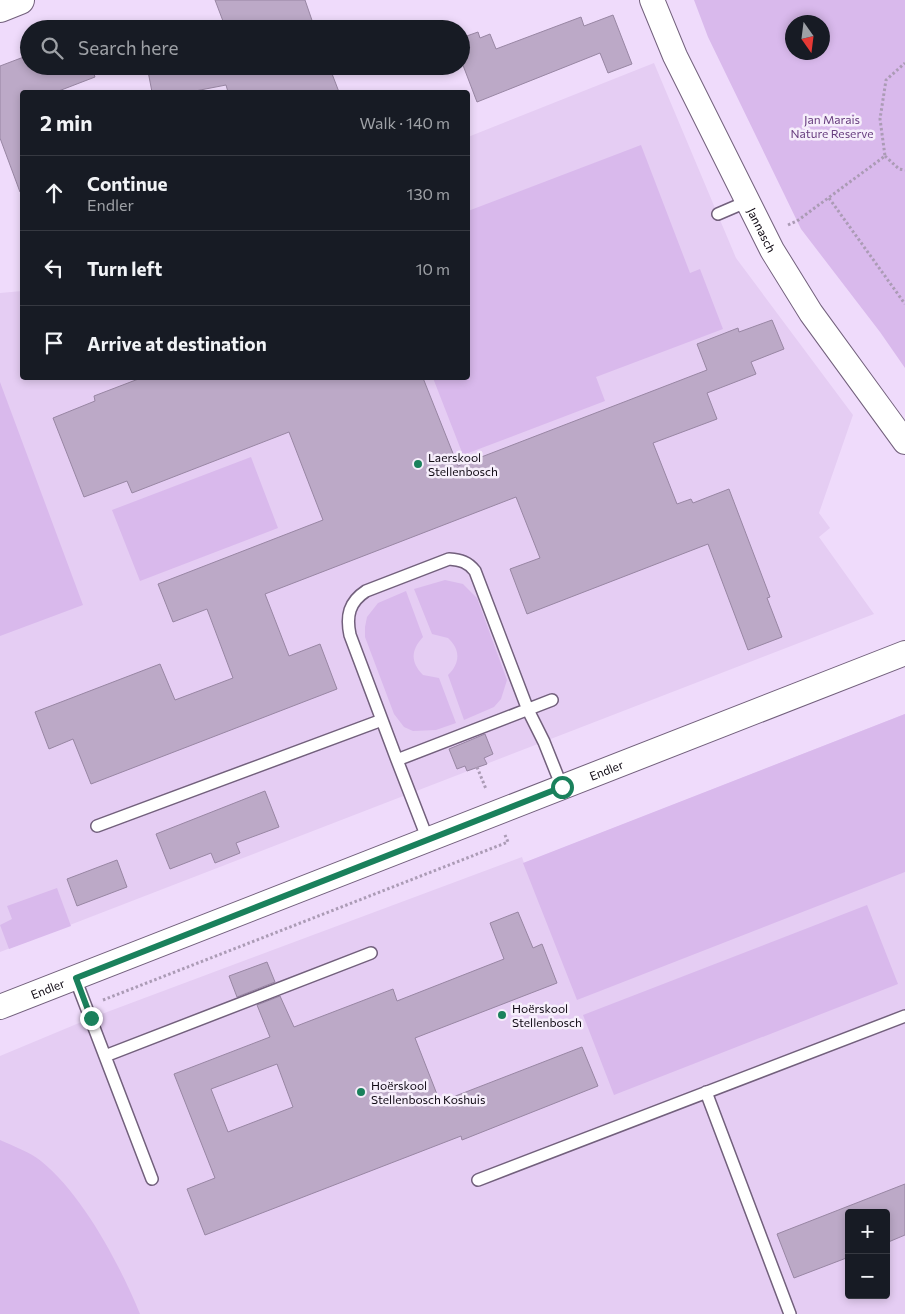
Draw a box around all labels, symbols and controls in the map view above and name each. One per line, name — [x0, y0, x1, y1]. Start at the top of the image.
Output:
north arrow — [785, 15, 830, 60]
search box — [20, 20, 470, 75]
icon: search — [38, 34, 66, 62]
text: Search here — [78, 36, 178, 59]
text: 2 min — [40, 110, 92, 135]
park label: Jan Marais Nature Reserve — [791, 112, 874, 140]
text: Walk · 140 m — [360, 113, 450, 132]
text: Continue — [87, 172, 167, 195]
icon: ahead — [40, 179, 68, 207]
text: 130 m — [407, 184, 450, 203]
text: Endler — [87, 195, 134, 214]
street label: Jannasch — [744, 205, 779, 255]
icon: left — [40, 254, 68, 282]
text: Turn left — [87, 257, 162, 280]
text: 10 m — [416, 259, 450, 278]
icon: arrive — [40, 329, 68, 357]
text: Arrive at destination — [87, 332, 267, 355]
place label: Laerskool Stellenbosch — [428, 450, 498, 478]
marker: Laerskool Stellenbosch — [412, 458, 424, 470]
street label: Endler — [587, 757, 625, 783]
route start — [551, 776, 574, 799]
street label: Endler — [29, 975, 67, 1001]
place label: Hoërskool Stellenbosch — [512, 1001, 582, 1029]
route end — [80, 1007, 103, 1030]
marker: Hoërskool Stellenbosch — [496, 1009, 508, 1021]
place label: Hoërskool Stellenbosch Koshuis — [371, 1078, 485, 1106]
marker: Hoërskool Stellenbosch Koshuis — [355, 1086, 367, 1098]
map controls — [845, 1209, 890, 1299]
button: + — [845, 1209, 890, 1254]
button: − — [845, 1254, 890, 1299]

